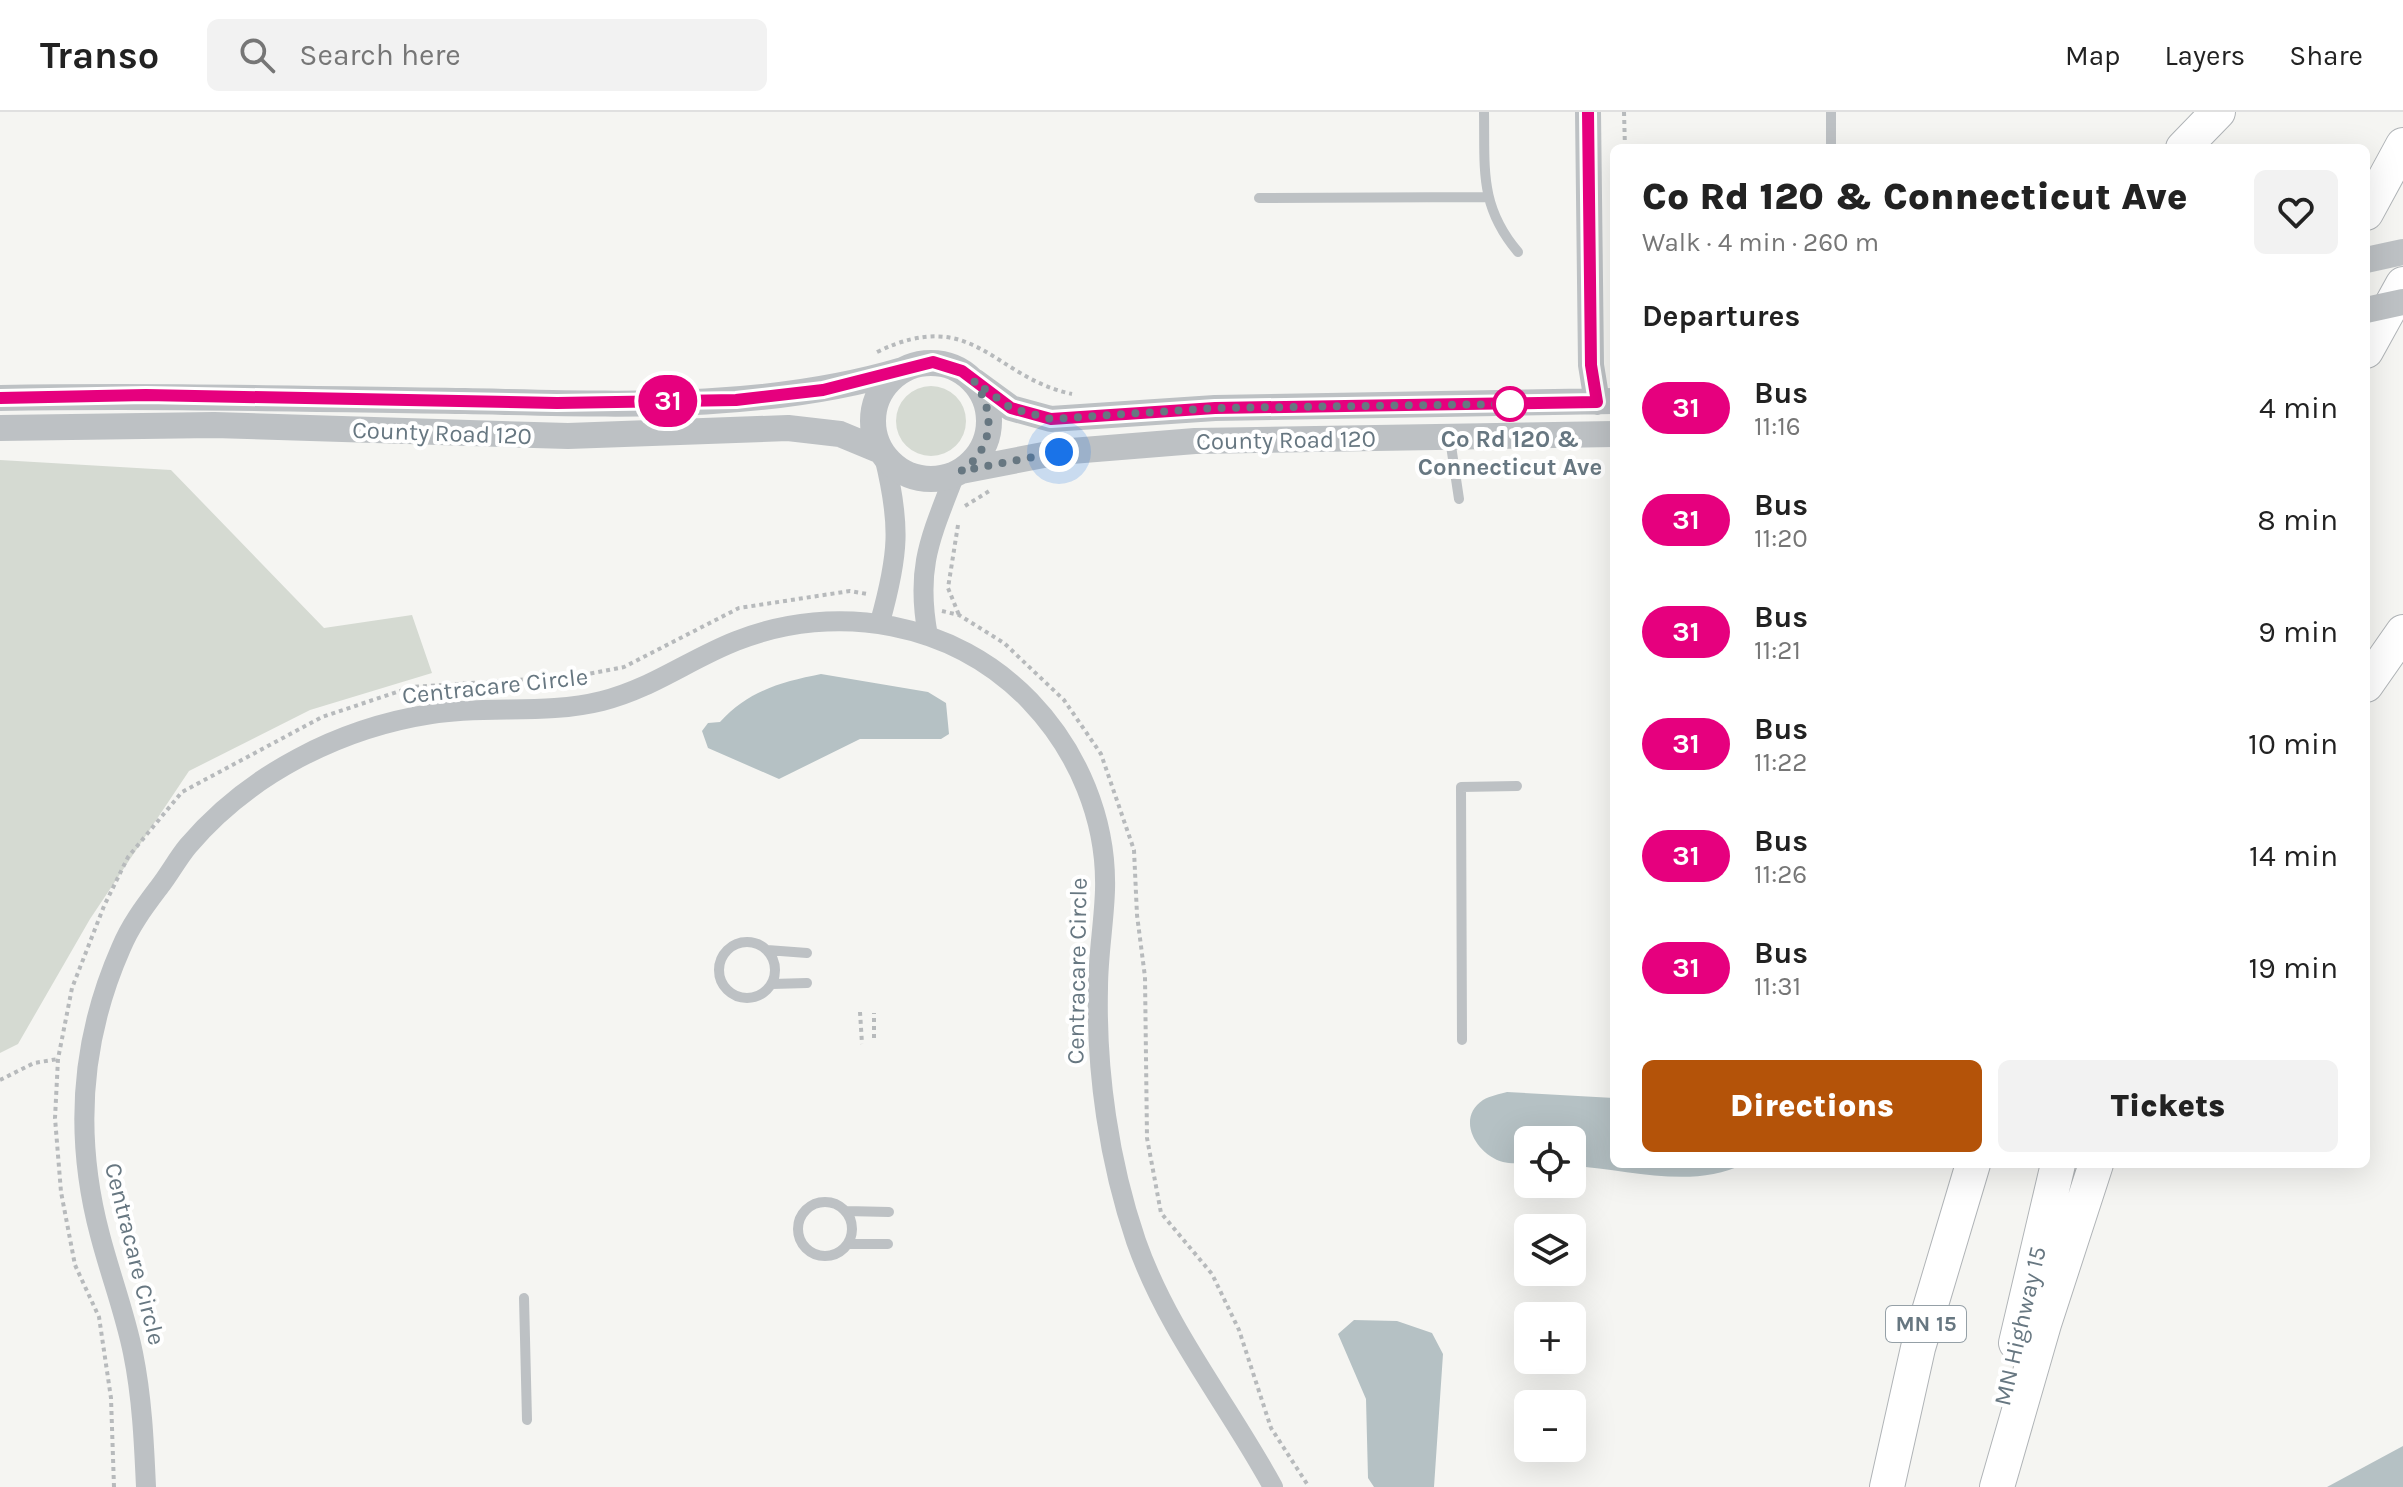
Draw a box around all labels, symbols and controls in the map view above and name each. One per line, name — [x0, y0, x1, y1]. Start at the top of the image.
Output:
search box — [207, 19, 767, 91]
text: Transo — [40, 33, 159, 78]
icon: search — [235, 33, 279, 77]
text: Search here — [299, 37, 461, 73]
text: Map — [2065, 39, 2120, 72]
text: Layers — [2164, 39, 2245, 72]
text: Share — [2289, 39, 2363, 72]
button: heart — [2254, 170, 2338, 254]
text: Co Rd 120 & Connecticut Ave — [1642, 174, 2187, 219]
text: Walk · 4 min · 260 m — [1642, 227, 1879, 258]
text: Departures — [1642, 298, 1800, 334]
line badge: 31 — [632, 375, 704, 427]
text: Bus — [1754, 375, 1808, 411]
text: 31 — [654, 384, 682, 417]
marker: Co Rd 120 & Connecticut Ave — [1493, 387, 1527, 421]
text: 4 min — [2259, 390, 2338, 426]
text: 31 — [1672, 391, 1700, 424]
text: 11:16 — [1754, 411, 1801, 442]
street label: County Road 120 — [352, 416, 532, 450]
street label: County Road 120 — [1196, 424, 1376, 456]
place label: Co Rd 120 & Connecticut Ave — [1418, 425, 1602, 481]
your location — [1039, 432, 1079, 472]
text: Bus — [1754, 487, 1808, 523]
text: 8 min — [2257, 502, 2338, 538]
text: 31 — [1672, 503, 1700, 536]
text: 11:20 — [1754, 523, 1808, 554]
text: Bus — [1754, 599, 1808, 635]
text: 9 min — [2258, 614, 2338, 650]
text: 31 — [1672, 615, 1700, 648]
text: 11:21 — [1754, 635, 1801, 666]
street label: Centracare Circle — [401, 662, 589, 710]
text: Bus — [1754, 711, 1808, 747]
text: 10 min — [2248, 726, 2338, 762]
text: 31 — [1672, 727, 1700, 760]
text: 11:22 — [1754, 747, 1807, 778]
text: Bus — [1754, 823, 1808, 859]
text: 14 min — [2249, 838, 2338, 874]
text: 31 — [1672, 839, 1700, 872]
text: 11:26 — [1754, 859, 1807, 890]
street label: Centracare Circle — [1061, 877, 1093, 1065]
text: Bus — [1754, 935, 1808, 971]
text: 19 min — [2248, 950, 2338, 986]
text: 31 — [1672, 951, 1700, 984]
text: 11:31 — [1754, 971, 1801, 1002]
button: Directions — [1642, 1060, 1982, 1152]
button: Tickets — [1998, 1060, 2338, 1152]
map controls — [1514, 1126, 1586, 1462]
button: locate — [1514, 1126, 1586, 1198]
street label: Centracare Circle — [99, 1160, 171, 1348]
button: layers — [1514, 1214, 1586, 1286]
street label: MN Highway 15 — [1988, 1244, 2052, 1408]
button: + — [1514, 1302, 1586, 1374]
road number: MN 15 — [1886, 1306, 1966, 1342]
button: − — [1514, 1390, 1586, 1462]

